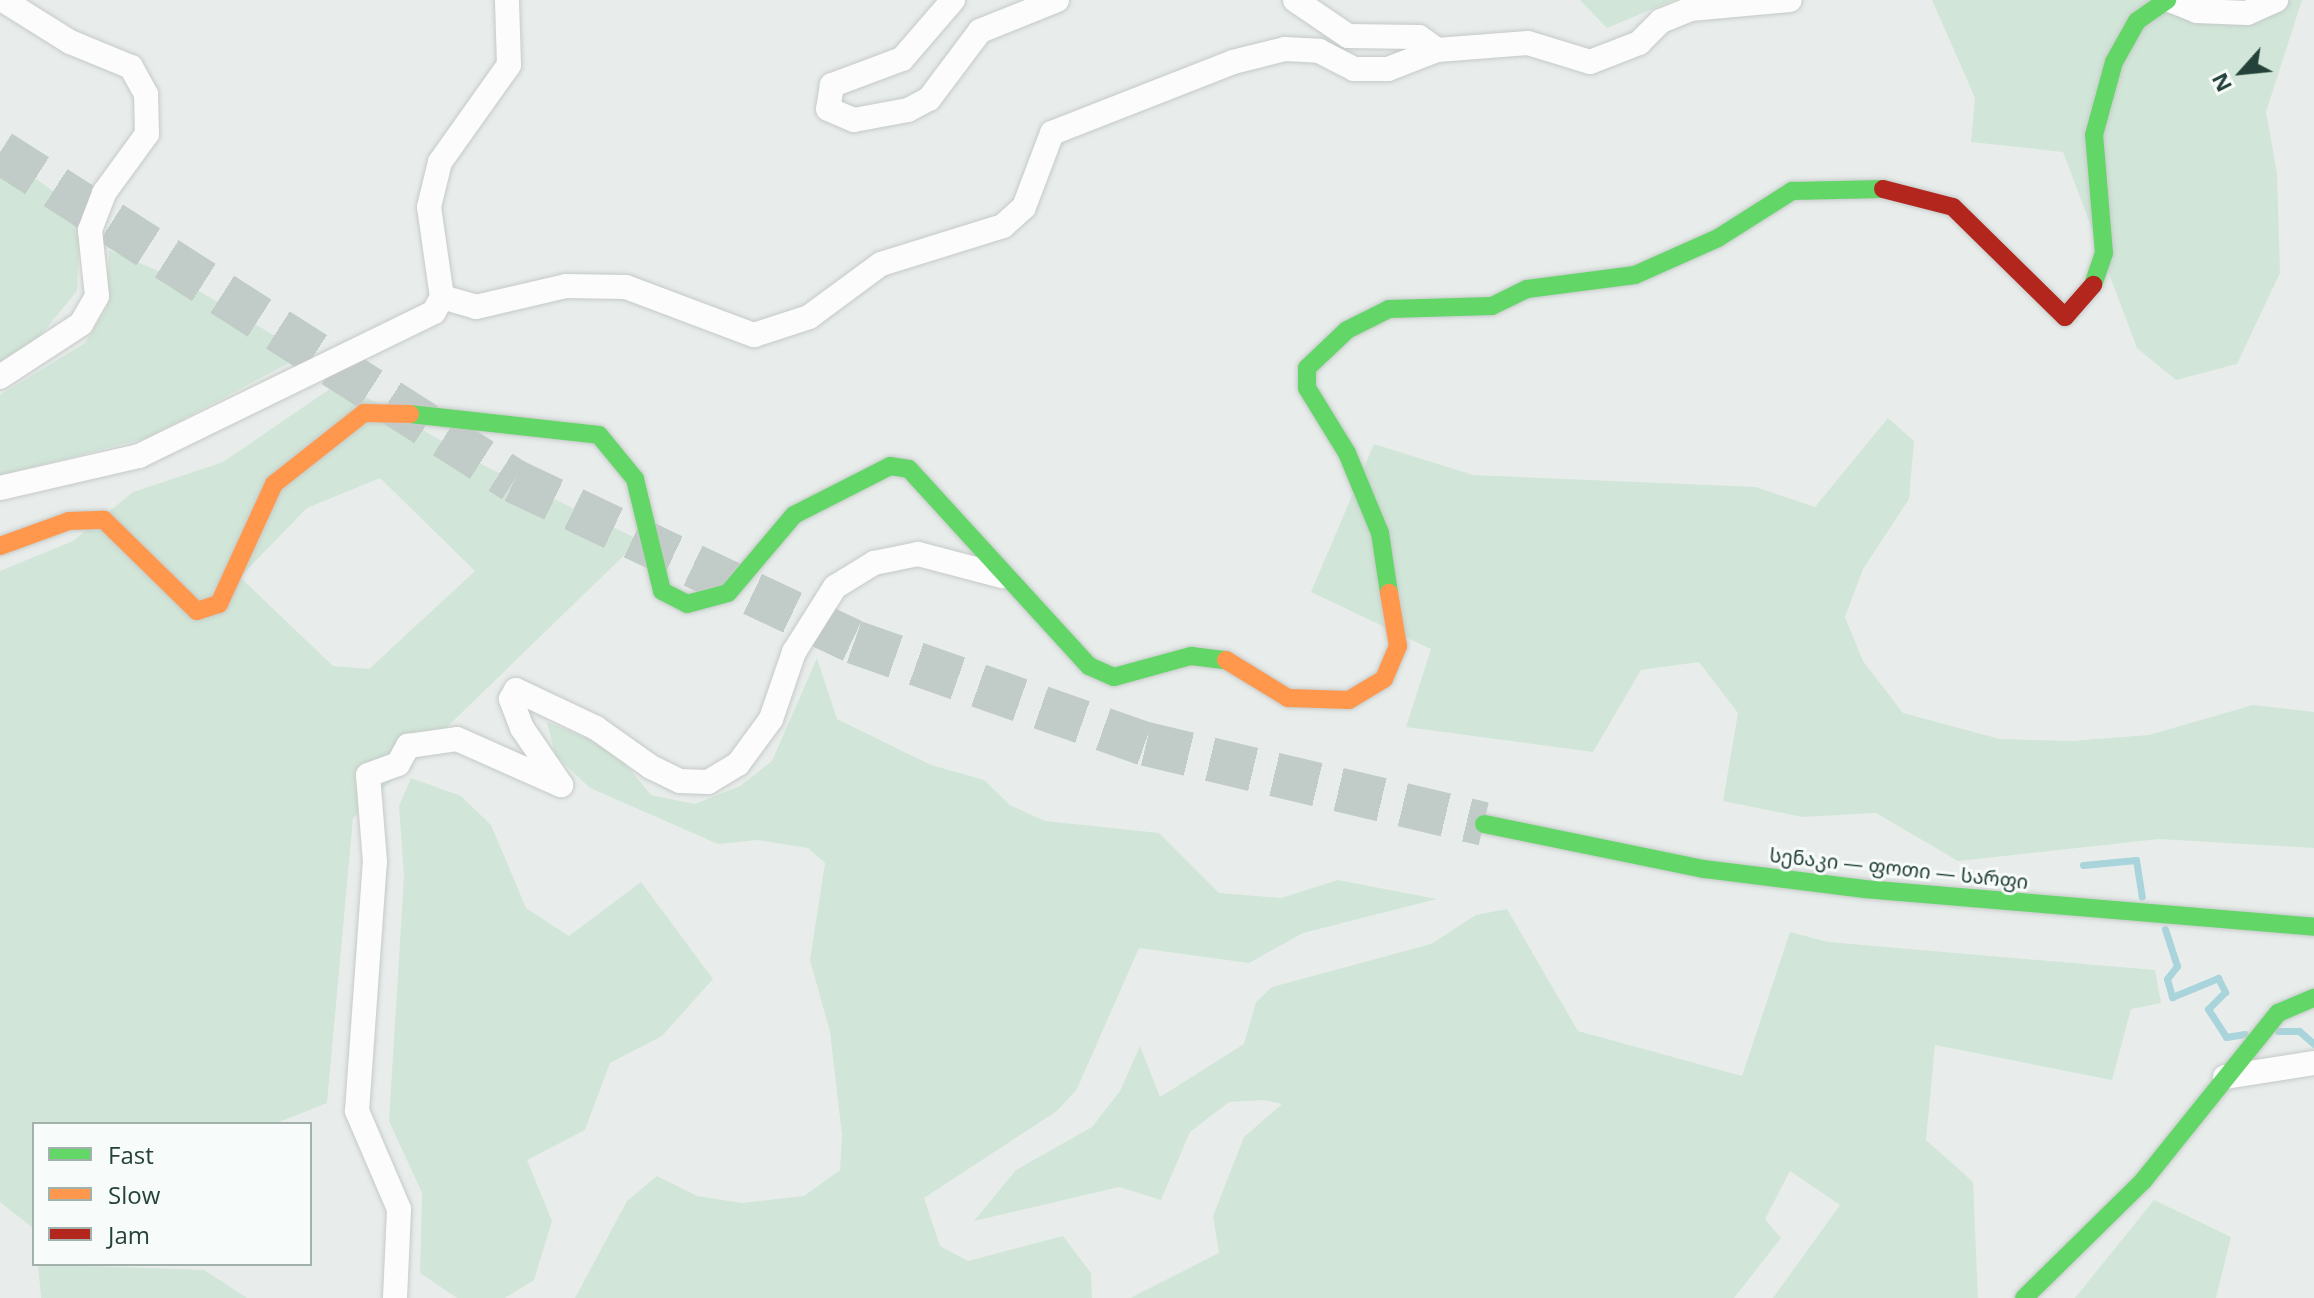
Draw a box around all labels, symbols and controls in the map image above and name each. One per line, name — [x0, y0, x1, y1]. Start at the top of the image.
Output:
north arrow — [2202, 32, 2282, 112]
text: N — [2203, 68, 2238, 98]
street label: სენაკი — ფოთი — სარფი — [1768, 842, 2030, 894]
legend — [32, 1122, 312, 1266]
text: Fast — [108, 1138, 154, 1171]
text: Slow — [108, 1178, 160, 1211]
text: Jam — [108, 1218, 150, 1251]

